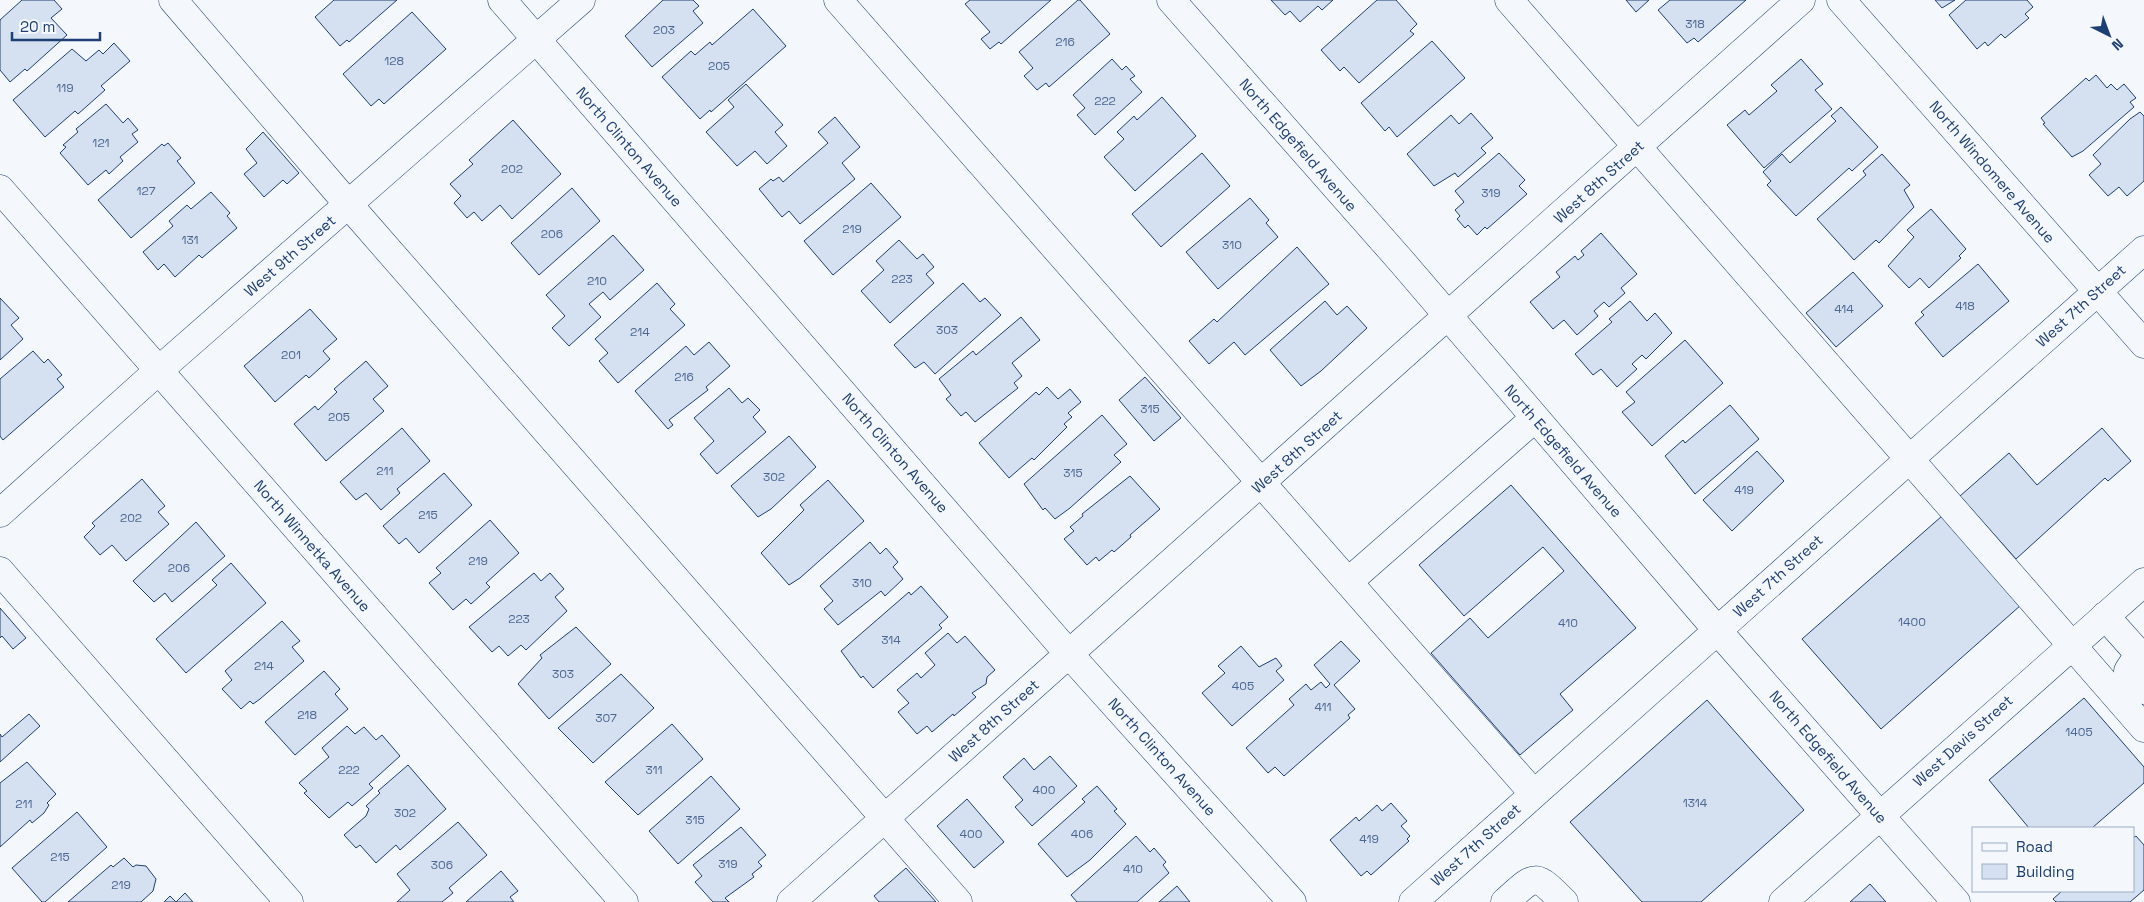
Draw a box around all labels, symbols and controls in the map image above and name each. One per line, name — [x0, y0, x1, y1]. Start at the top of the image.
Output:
scale bar — [12, 10, 100, 42]
north arrow — [2084, 10, 2134, 60]
house number: 318 — [1685, 16, 1705, 32]
text: 20 m — [20, 17, 55, 36]
house number: 203 — [653, 22, 675, 38]
house number: 216 — [1055, 34, 1075, 50]
text: N — [2108, 35, 2127, 54]
house number: 128 — [384, 53, 404, 69]
house number: 205 — [708, 58, 730, 74]
street label: North Edgefield Avenue — [1235, 74, 1361, 215]
house number: 119 — [56, 80, 74, 96]
street label: North Clinton Avenue — [572, 83, 687, 211]
house number: 222 — [1094, 93, 1116, 109]
street label: North Windomere Avenue — [1925, 97, 2059, 247]
house number: 121 — [92, 135, 110, 151]
street label: West 8th Street — [1549, 136, 1648, 227]
house number: 202 — [501, 161, 523, 177]
house number: 127 — [137, 183, 156, 199]
house number: 319 — [1481, 185, 1501, 201]
street label: West 9th Street — [240, 211, 339, 301]
house number: 219 — [842, 221, 862, 237]
house number: 206 — [541, 226, 563, 242]
house number: 131 — [181, 232, 199, 248]
house number: 310 — [1222, 237, 1242, 253]
street label: West 7th Street — [2032, 260, 2130, 351]
house number: 223 — [891, 271, 913, 287]
house number: 210 — [587, 273, 607, 289]
house number: 418 — [1955, 298, 1975, 314]
house number: 414 — [1834, 301, 1854, 317]
house number: 303 — [936, 322, 958, 338]
house number: 214 — [630, 324, 650, 340]
house number: 201 — [281, 347, 301, 363]
house number: 216 — [674, 369, 694, 385]
street label: North Edgefield Avenue — [1500, 380, 1626, 521]
street label: North Clinton Avenue — [838, 389, 953, 517]
house number: 315 — [1140, 401, 1160, 417]
street label: West 8th Street — [1247, 406, 1346, 497]
house number: 205 — [328, 409, 350, 425]
house number: 211 — [376, 463, 394, 479]
house number: 315 — [1063, 465, 1083, 481]
house number: 302 — [763, 469, 785, 485]
street label: North Winnetka Avenue — [250, 476, 375, 616]
house number: 419 — [1734, 482, 1754, 498]
house number: 215 — [418, 507, 438, 523]
house number: 202 — [120, 510, 142, 526]
street label: West 7th Street — [1729, 530, 1827, 621]
house number: 219 — [468, 553, 488, 569]
house number: 206 — [168, 560, 190, 576]
house number: 310 — [852, 575, 872, 591]
house number: 223 — [508, 611, 530, 627]
house number: 1400 — [1898, 614, 1926, 630]
house number: 410 — [1558, 615, 1578, 631]
house number: 314 — [881, 632, 901, 648]
house number: 214 — [254, 658, 274, 674]
house number: 303 — [552, 666, 574, 682]
street label: West 8th Street — [944, 675, 1043, 766]
house number: 405 — [1232, 678, 1254, 694]
street label: North Edgefield Avenue — [1765, 686, 1891, 827]
street label: West Davis Street — [1909, 691, 2017, 790]
street label: North Clinton Avenue — [1104, 694, 1221, 820]
house number: 411 — [1314, 699, 1332, 715]
house number: 218 — [297, 707, 317, 723]
house number: 307 — [595, 710, 617, 726]
house number: 1405 — [2065, 724, 2093, 740]
house number: 222 — [338, 762, 360, 778]
house number: 311 — [645, 762, 663, 778]
house number: 400 — [1033, 782, 1055, 798]
house number: 1314 — [1683, 795, 1708, 811]
house number: 211 — [15, 796, 33, 812]
street label: West 7th Street — [1427, 799, 1525, 890]
house number: 302 — [394, 805, 416, 821]
house number: 315 — [685, 812, 705, 828]
house number: 400 — [960, 826, 982, 842]
house number: 406 — [1071, 826, 1093, 842]
legend — [1972, 827, 2134, 892]
house number: 419 — [1359, 831, 1379, 847]
text: Road — [2016, 837, 2053, 856]
house number: 215 — [50, 849, 70, 865]
house number: 319 — [718, 856, 738, 872]
house number: 306 — [431, 857, 453, 873]
house number: 410 — [1123, 861, 1143, 877]
text: Building — [2016, 862, 2075, 881]
house number: 219 — [111, 877, 131, 893]

